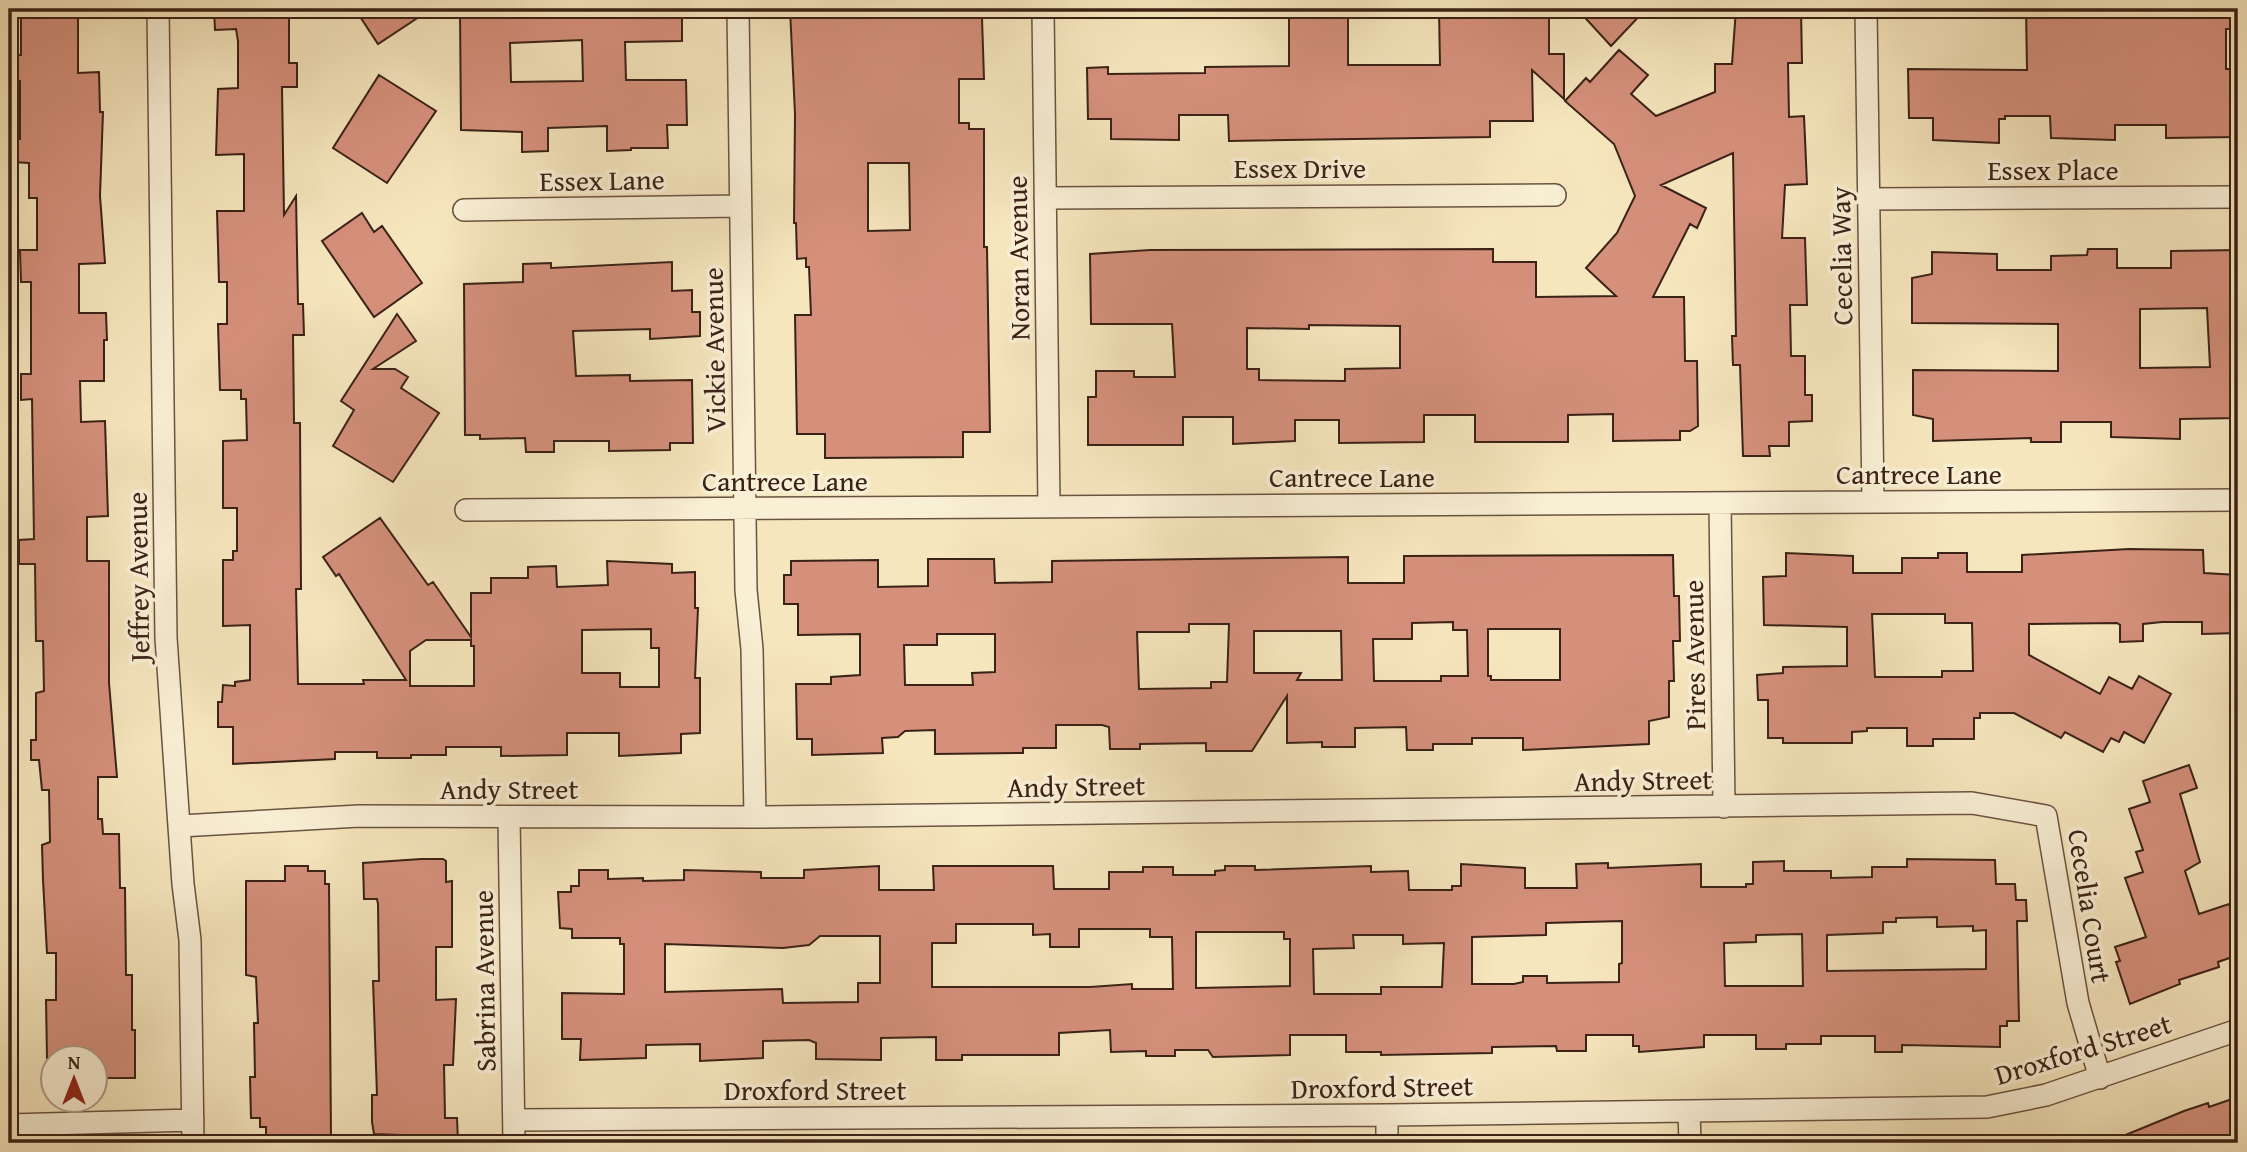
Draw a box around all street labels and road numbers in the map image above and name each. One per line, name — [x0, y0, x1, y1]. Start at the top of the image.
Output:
street label: Essex Drive — [1234, 147, 1366, 188]
street label: Essex Place — [1987, 149, 2119, 190]
street label: Essex Lane — [539, 158, 665, 201]
street label: Noran Avenue — [996, 175, 1039, 341]
street label: Cecelia Way — [1819, 186, 1862, 326]
street label: Vickie Avenue — [692, 267, 735, 433]
street label: Cantrece Lane — [1836, 453, 2002, 494]
street label: Cantrece Lane — [1269, 456, 1435, 497]
street label: Cantrece Lane — [702, 460, 868, 501]
street label: Jeffrey Avenue — [116, 492, 160, 666]
street label: Pires Avenue — [1672, 579, 1715, 731]
street label: Andy Street — [1573, 758, 1713, 801]
street label: Andy Street — [1006, 764, 1146, 807]
street label: Andy Street — [440, 768, 578, 809]
street label: Cecelia Court — [2058, 826, 2123, 986]
street label: Sabrina Avenue — [461, 890, 506, 1072]
street label: Droxford Street — [1990, 1002, 2176, 1095]
street label: Droxford Street — [1290, 1064, 1474, 1109]
street label: Droxford Street — [724, 1069, 906, 1110]

